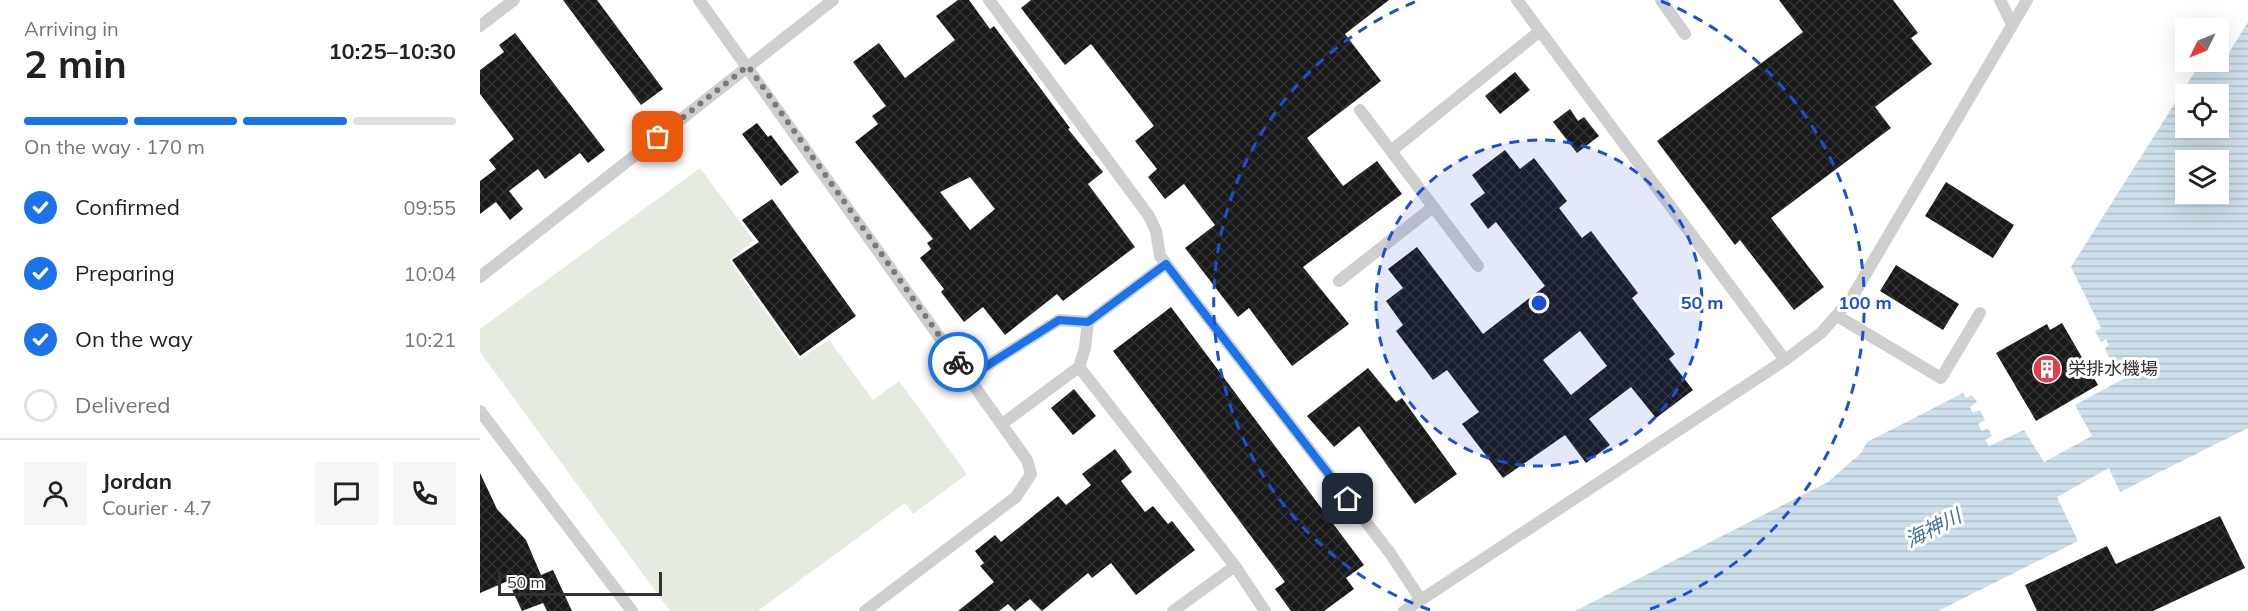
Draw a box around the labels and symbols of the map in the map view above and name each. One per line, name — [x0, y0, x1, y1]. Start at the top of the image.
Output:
north arrow — [2175, 18, 2229, 72]
pin — [632, 111, 683, 162]
text: 50 m — [1681, 291, 1723, 314]
text: 100 m — [1838, 291, 1892, 314]
centre of rings — [1529, 293, 1549, 313]
courier — [928, 332, 988, 392]
building icon: 栄排水機場 — [2031, 353, 2063, 385]
place label: 栄排水機場 — [2068, 357, 2158, 380]
pin — [1322, 473, 1373, 524]
water label: 海神川 — [1900, 502, 1967, 552]
scale bar — [498, 569, 662, 596]

